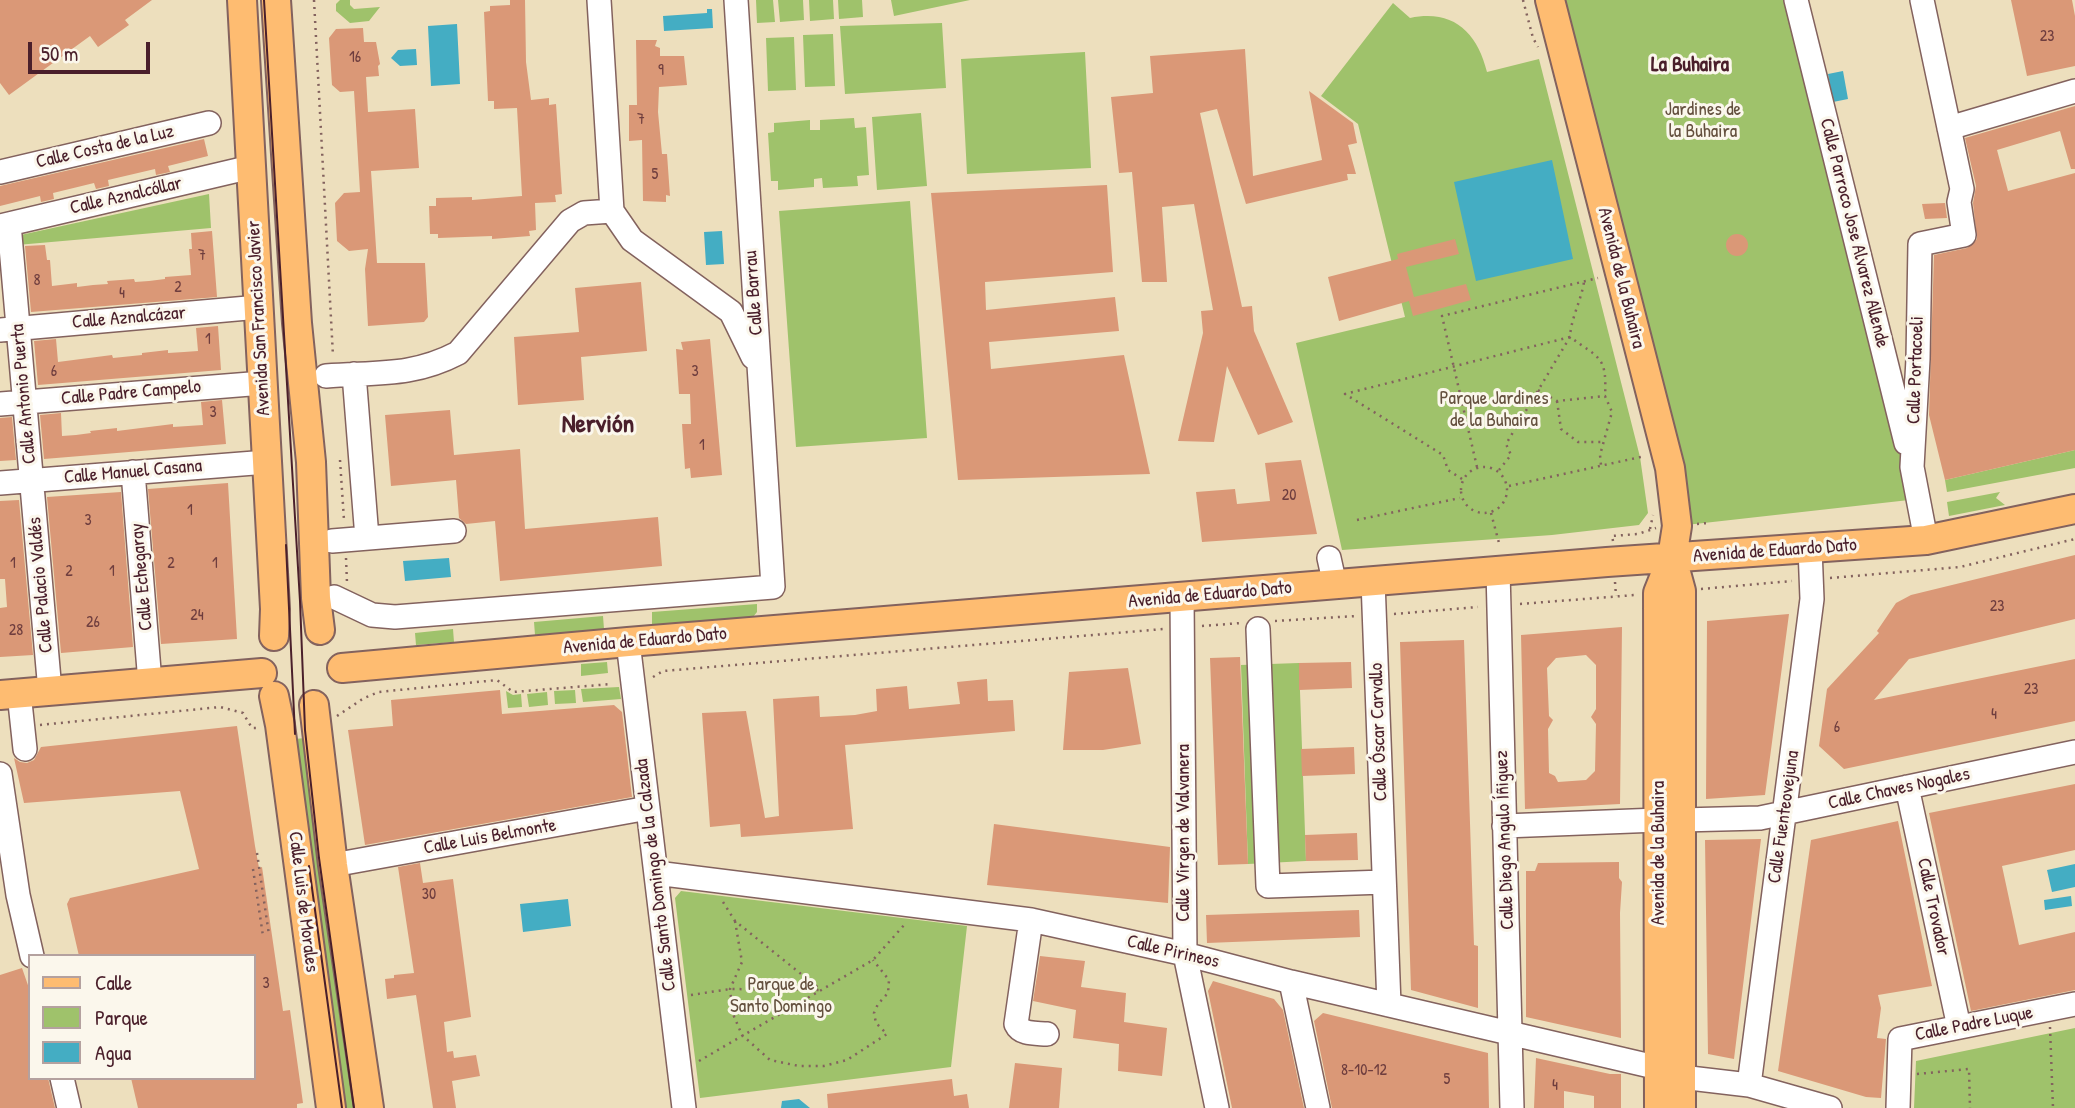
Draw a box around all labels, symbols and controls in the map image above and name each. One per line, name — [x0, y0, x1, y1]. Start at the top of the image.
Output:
house number: 23 — [2040, 27, 2054, 47]
scale bar — [32, 28, 154, 72]
text: 50 m — [41, 39, 78, 68]
house number: 16 — [349, 48, 361, 68]
district label: La Buhaira — [1651, 52, 1729, 78]
house number: 9 — [658, 61, 664, 81]
park label: Jardines de la Buhaira — [1665, 99, 1741, 143]
house number: 7 — [637, 110, 645, 130]
street label: Calle Parroco Jose Alvarez Allende — [1814, 116, 1894, 350]
street label: Calle Costa de la Luz — [34, 120, 176, 174]
house number: 5 — [652, 165, 658, 185]
street label: Calle Aznalcóllar — [68, 172, 184, 220]
street label: Avenida de la Buhaira — [1592, 205, 1650, 351]
street label: Avenida San Francisco Javier — [242, 220, 276, 416]
house number: 7 — [198, 246, 206, 266]
street label: Calle Barrau — [740, 250, 768, 336]
house number: 8 — [34, 271, 40, 291]
house number: 2 — [174, 278, 182, 298]
house number: 4 — [119, 284, 125, 304]
street label: Calle Aznalcázar — [71, 302, 187, 334]
street label: Calle Portacoeli — [1903, 316, 1929, 424]
street label: Calle Antonio Puerta — [7, 323, 41, 465]
house number: 1 — [205, 330, 211, 350]
house number: 6 — [51, 362, 57, 382]
house number: 3 — [691, 362, 699, 382]
street label: Calle Padre Campelo — [60, 376, 202, 410]
park label: Parque Jardines de la Buhaira — [1439, 388, 1549, 432]
house number: 3 — [209, 403, 217, 423]
district label: Nervión — [562, 409, 634, 441]
house number: 1 — [699, 436, 705, 456]
street label: Calle Manuel Casana — [63, 455, 203, 489]
house number: 20 — [1282, 486, 1296, 506]
house number: 1 — [187, 501, 193, 521]
house number: 3 — [84, 511, 92, 531]
street label: Calle Palacio Valdés — [24, 516, 58, 654]
street label: Calle Echegaray — [126, 522, 158, 632]
street label: Avenida de Eduardo Dato — [1692, 534, 1858, 568]
house number: 1 — [10, 554, 16, 574]
house number: 2 — [167, 554, 175, 574]
house number: 1 — [212, 554, 218, 574]
house number: 2 — [65, 562, 73, 582]
house number: 1 — [109, 562, 115, 582]
street label: Avenida de Eduardo Dato — [1127, 576, 1293, 614]
house number: 23 — [1990, 597, 2004, 617]
house number: 24 — [190, 606, 204, 626]
house number: 26 — [86, 613, 100, 633]
house number: 28 — [9, 621, 23, 641]
street label: Avenida de Eduardo Dato — [562, 622, 728, 660]
street label: Calle Óscar Carvallo — [1365, 662, 1393, 802]
house number: 23 — [2024, 680, 2038, 700]
house number: 4 — [1991, 705, 1997, 725]
house number: 6 — [1834, 718, 1840, 738]
street label: Calle Virgen de Valvanera — [1173, 744, 1195, 922]
street label: Calle Fuenteovejuna — [1763, 749, 1805, 885]
street label: Calle Diego Angulo Íñiguez — [1490, 750, 1520, 930]
street label: Calle Santo Domingo de la Calzada — [630, 758, 682, 992]
street label: Calle Chaves Nogales — [1826, 763, 1972, 815]
street label: Avenida de la Buhaira — [1648, 781, 1670, 925]
street label: Calle Luis Belmonte — [422, 814, 558, 860]
street label: Calle Luis de Morales — [283, 830, 323, 974]
street label: Calle Trovador — [1912, 856, 1954, 958]
house number: 30 — [422, 885, 436, 905]
street label: Calle Pirineos — [1125, 930, 1221, 974]
legend — [28, 954, 256, 1080]
text: Calle — [95, 968, 132, 997]
house number: 3 — [262, 974, 270, 994]
park label: Parque de Santo Domingo — [730, 974, 832, 1018]
street label: Calle Padre Luque — [1913, 1001, 2035, 1047]
text: Parque — [95, 1003, 148, 1032]
text: Agua — [95, 1038, 131, 1067]
house number: 8-10-12 — [1341, 1061, 1387, 1081]
house number: 5 — [1444, 1070, 1450, 1090]
house number: 4 — [1552, 1076, 1558, 1096]

